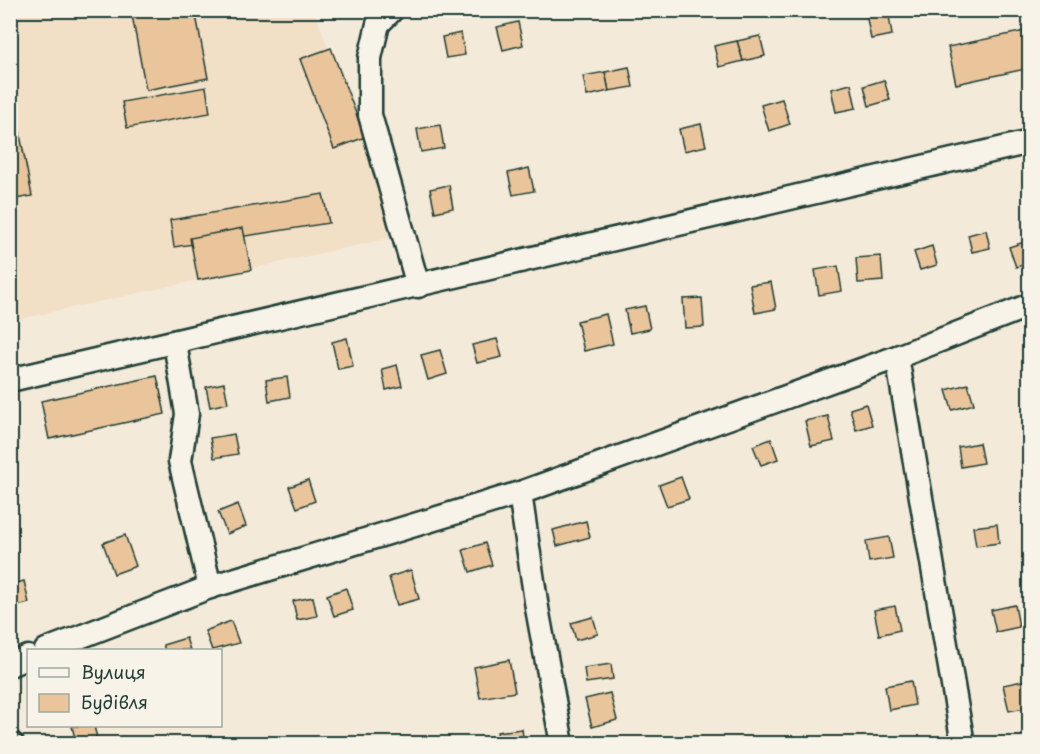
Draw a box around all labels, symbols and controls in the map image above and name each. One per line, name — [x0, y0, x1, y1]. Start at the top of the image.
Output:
legend — [27, 649, 222, 727]
text: Вулиця — [81, 658, 146, 685]
text: Будівля — [81, 688, 148, 715]

